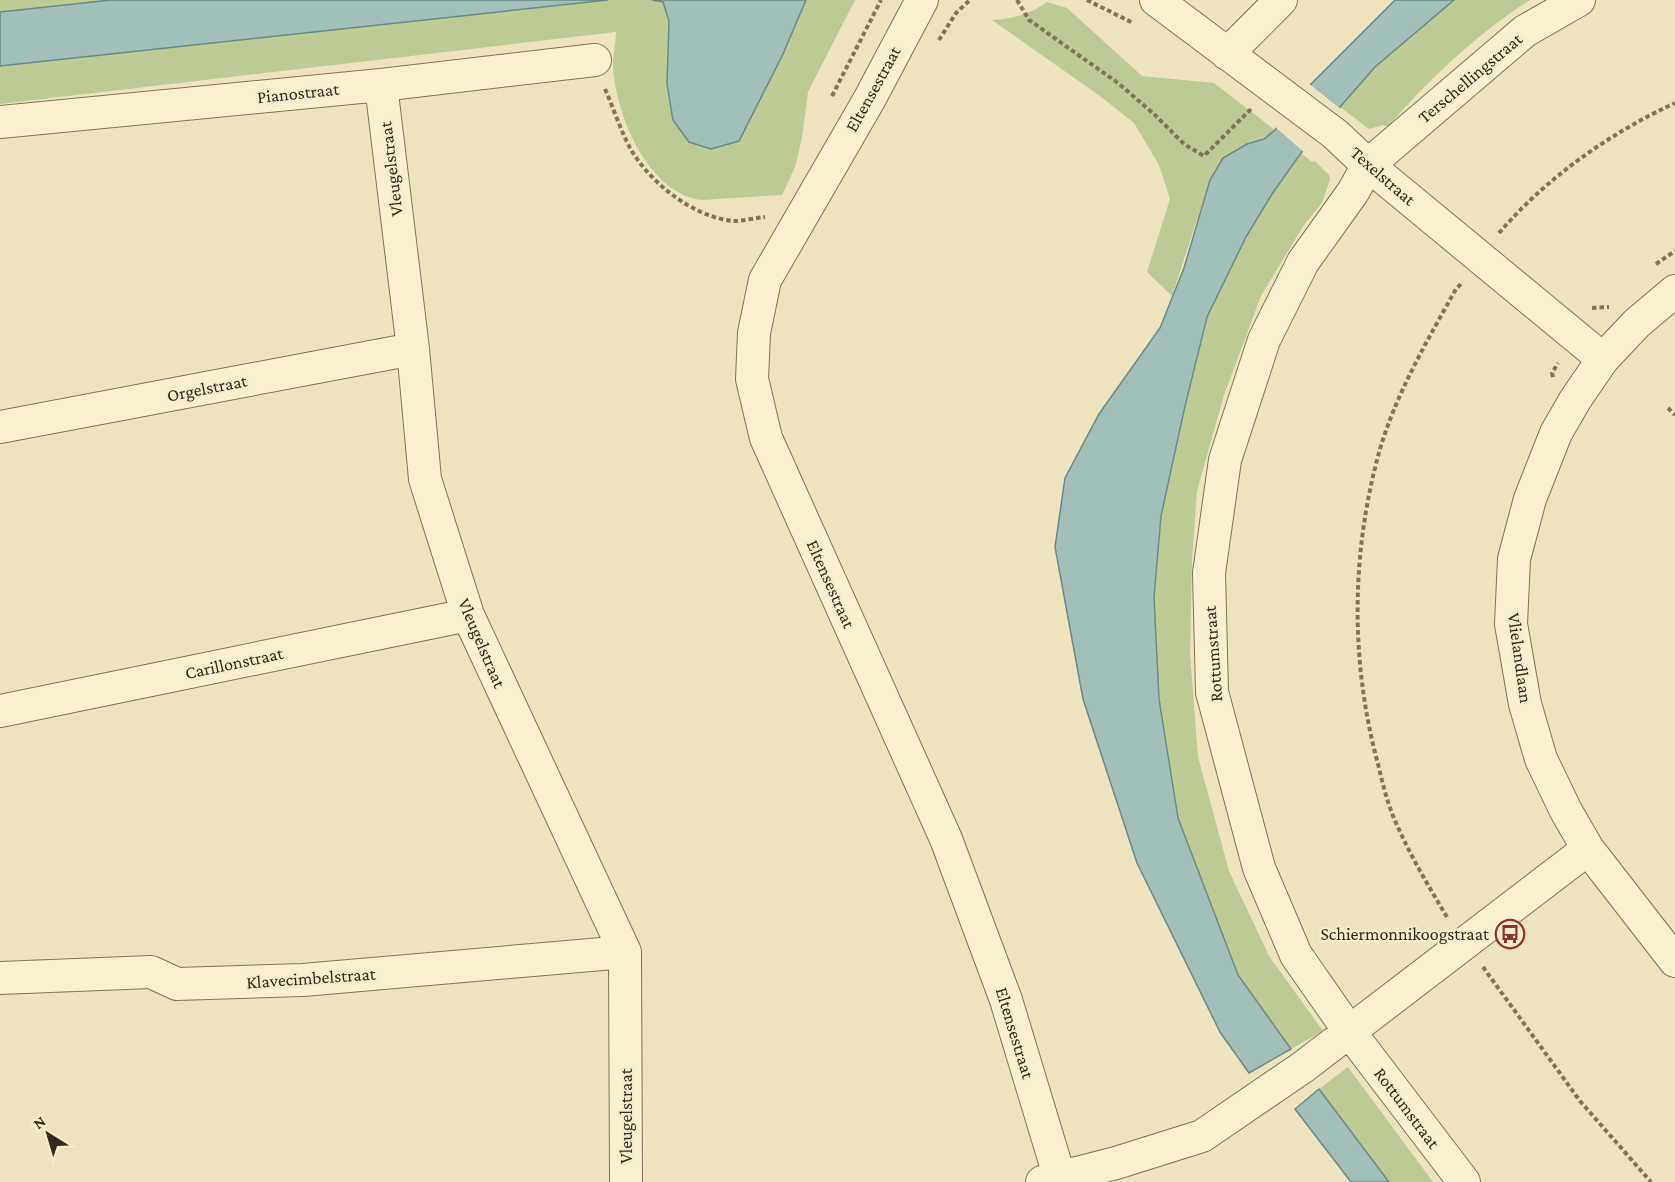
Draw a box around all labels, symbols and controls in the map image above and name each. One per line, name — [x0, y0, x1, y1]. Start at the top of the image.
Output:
street label: Terschellingstraat — [1414, 28, 1527, 127]
street label: Eltensestraat — [841, 42, 905, 135]
street label: Pianostraat — [256, 79, 341, 107]
street label: Vleugelstraat — [375, 119, 407, 218]
street label: Texelstraat — [1347, 142, 1420, 210]
street label: Orgelstraat — [165, 370, 250, 406]
street label: Eltensestraat — [803, 537, 860, 632]
street label: Vleugelstraat — [454, 595, 510, 692]
street label: Rottumstraat — [1200, 604, 1226, 703]
street label: Vlielandlaan — [1504, 612, 1536, 705]
street label: Carillonstraat — [183, 643, 286, 683]
bus stop icon: Schiermonnikoogstraat — [1494, 918, 1526, 950]
place label: Schiermonnikoogstraat — [1320, 924, 1490, 944]
street label: Klavecimbelstraat — [246, 963, 377, 992]
street label: Eltensestraat — [992, 985, 1039, 1082]
street label: Rottumstraat — [1370, 1064, 1445, 1153]
street label: Vleugelstraat — [616, 1067, 636, 1164]
north arrow — [18, 1104, 78, 1164]
text: N — [30, 1112, 49, 1132]

